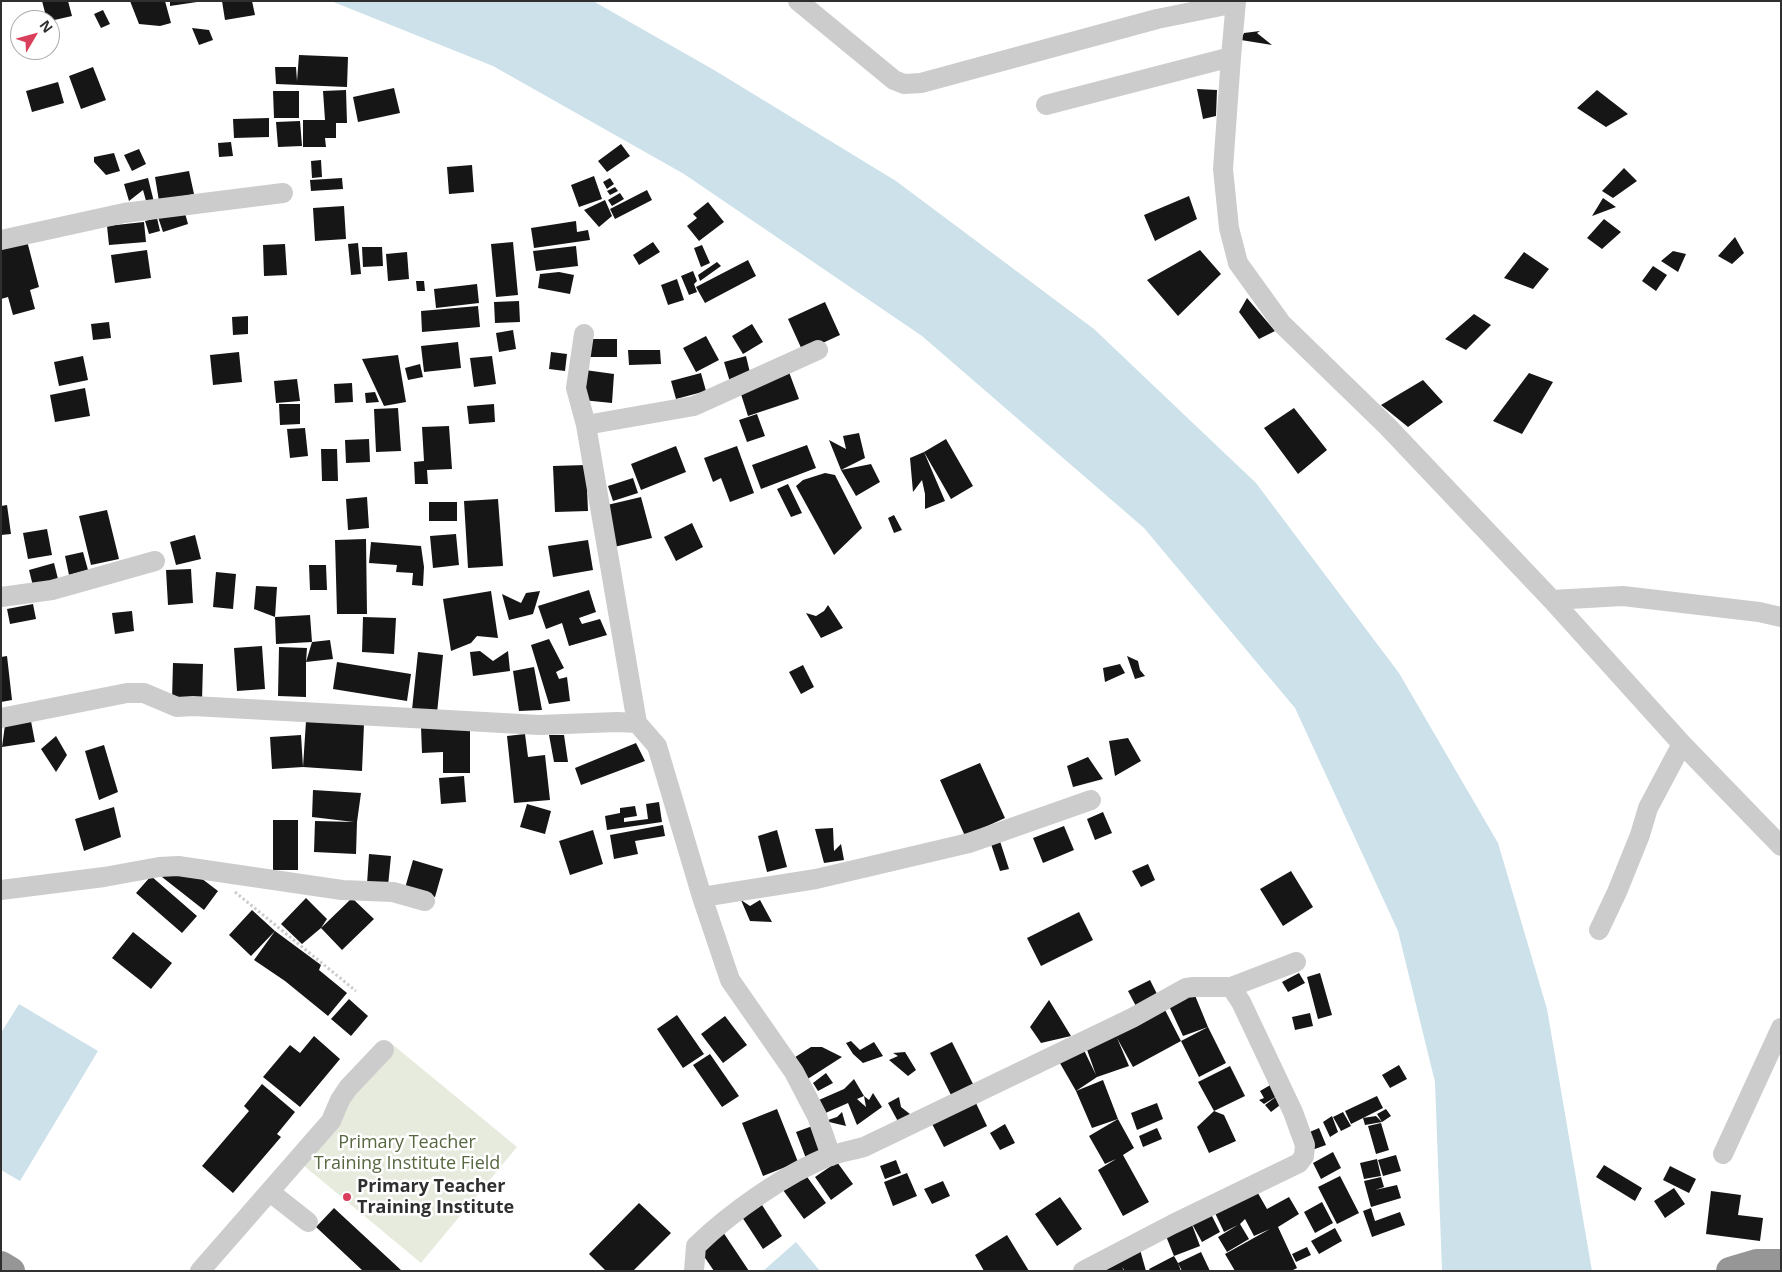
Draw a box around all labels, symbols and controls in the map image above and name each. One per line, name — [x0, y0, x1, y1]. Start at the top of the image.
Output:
north arrow — [10, 10, 60, 60]
text: N — [36, 16, 58, 37]
park label: Primary Teacher Training Institute Field — [314, 1132, 500, 1174]
place label: Primary Teacher Training Institute — [357, 1176, 514, 1218]
marker: Primary Teacher Training Institute — [341, 1191, 353, 1203]

